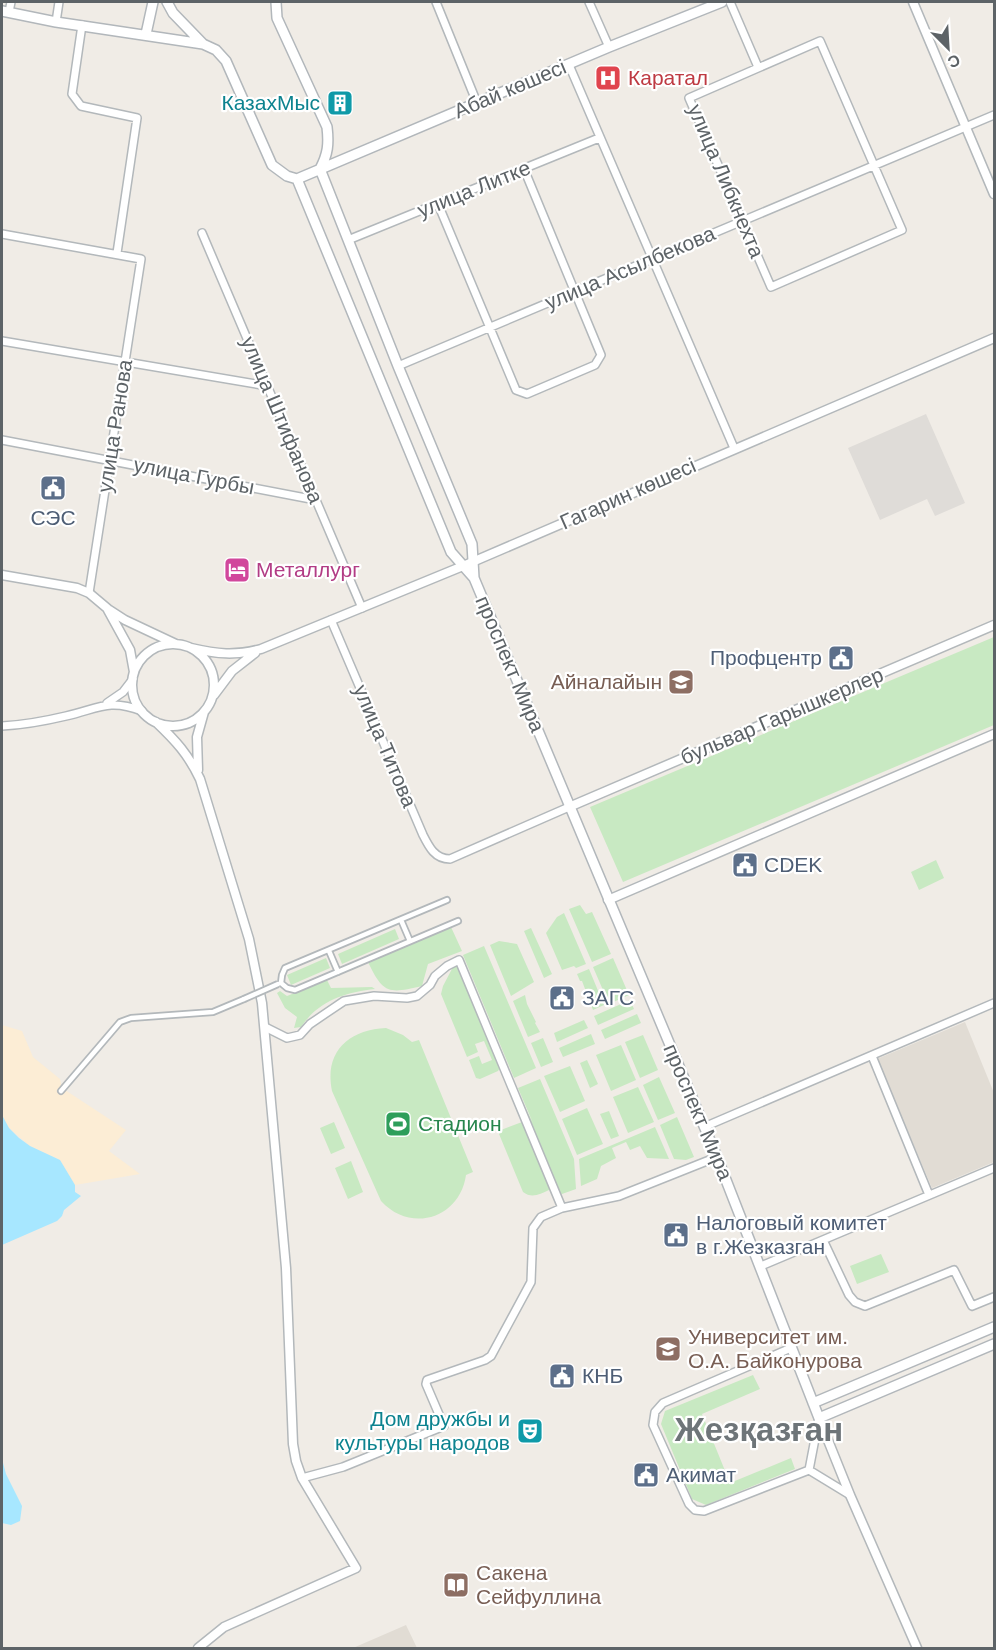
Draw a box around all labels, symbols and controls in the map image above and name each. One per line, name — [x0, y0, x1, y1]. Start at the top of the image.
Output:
north arrow — [918, 18, 978, 78]
text: С — [945, 51, 963, 72]
street label: Абай көшесі — [450, 55, 569, 122]
hospital icon: Каратал — [593, 63, 623, 93]
place label: Каратал — [628, 66, 708, 89]
building icon: КазахМыс — [325, 88, 355, 118]
place label: КазахМыс — [221, 91, 320, 114]
street label: улица Либкнехта — [684, 101, 769, 261]
street label: улица Литке — [414, 155, 534, 222]
street label: улица Асылбекова — [541, 221, 719, 314]
street label: улица Штифанова — [237, 333, 328, 507]
street label: улица Ранова — [93, 357, 136, 494]
street label: улица Гурбы — [132, 453, 256, 498]
street label: Гагарин көшесі — [556, 453, 699, 534]
public building icon: СЭС — [38, 473, 68, 503]
place label: СЭС — [30, 506, 76, 529]
hotel icon: Металлург — [222, 555, 252, 585]
place label: Металлург — [256, 558, 360, 581]
street label: проспект Мира — [471, 592, 550, 736]
public building icon: Профцентр — [826, 643, 856, 673]
place label: Профцентр — [710, 646, 822, 669]
street label: бульвар Гарышкерлер — [677, 662, 887, 769]
school or university icon: Айналайын — [666, 667, 696, 697]
place label: Айналайын — [551, 670, 662, 693]
street label: улица Титова — [349, 681, 422, 811]
public building icon: CDEK — [730, 850, 760, 880]
place label: CDEK — [764, 853, 822, 876]
public building icon: ЗАГС — [547, 983, 577, 1013]
place label: ЗАГС — [582, 986, 634, 1009]
street label: проспект Мира — [659, 1040, 738, 1184]
sports icon: Стадион — [383, 1109, 413, 1139]
place label: Стадион — [418, 1112, 502, 1135]
place label: Налоговый комитет в г.Жезказган — [696, 1211, 887, 1258]
public building icon: Налоговый комитет в г.Жезказган — [661, 1220, 691, 1250]
place label: Университет им. О.А. Байконурова — [688, 1325, 862, 1372]
school or university icon: Университет им. О.А. Байконурова — [653, 1334, 683, 1364]
public building icon: КНБ — [547, 1361, 577, 1391]
place label: КНБ — [582, 1364, 623, 1387]
place label: Дом дружбы и культуры народов — [335, 1407, 510, 1454]
district label: Жезқазған — [674, 1411, 843, 1448]
theatre icon: Дом дружбы и культуры народов — [515, 1416, 545, 1446]
public building icon: Акимат — [631, 1460, 661, 1490]
place label: Акимат — [666, 1463, 737, 1486]
place label: Сакена Сейфуллина — [476, 1561, 601, 1608]
library icon: Сакена Сейфуллина — [441, 1570, 471, 1600]

